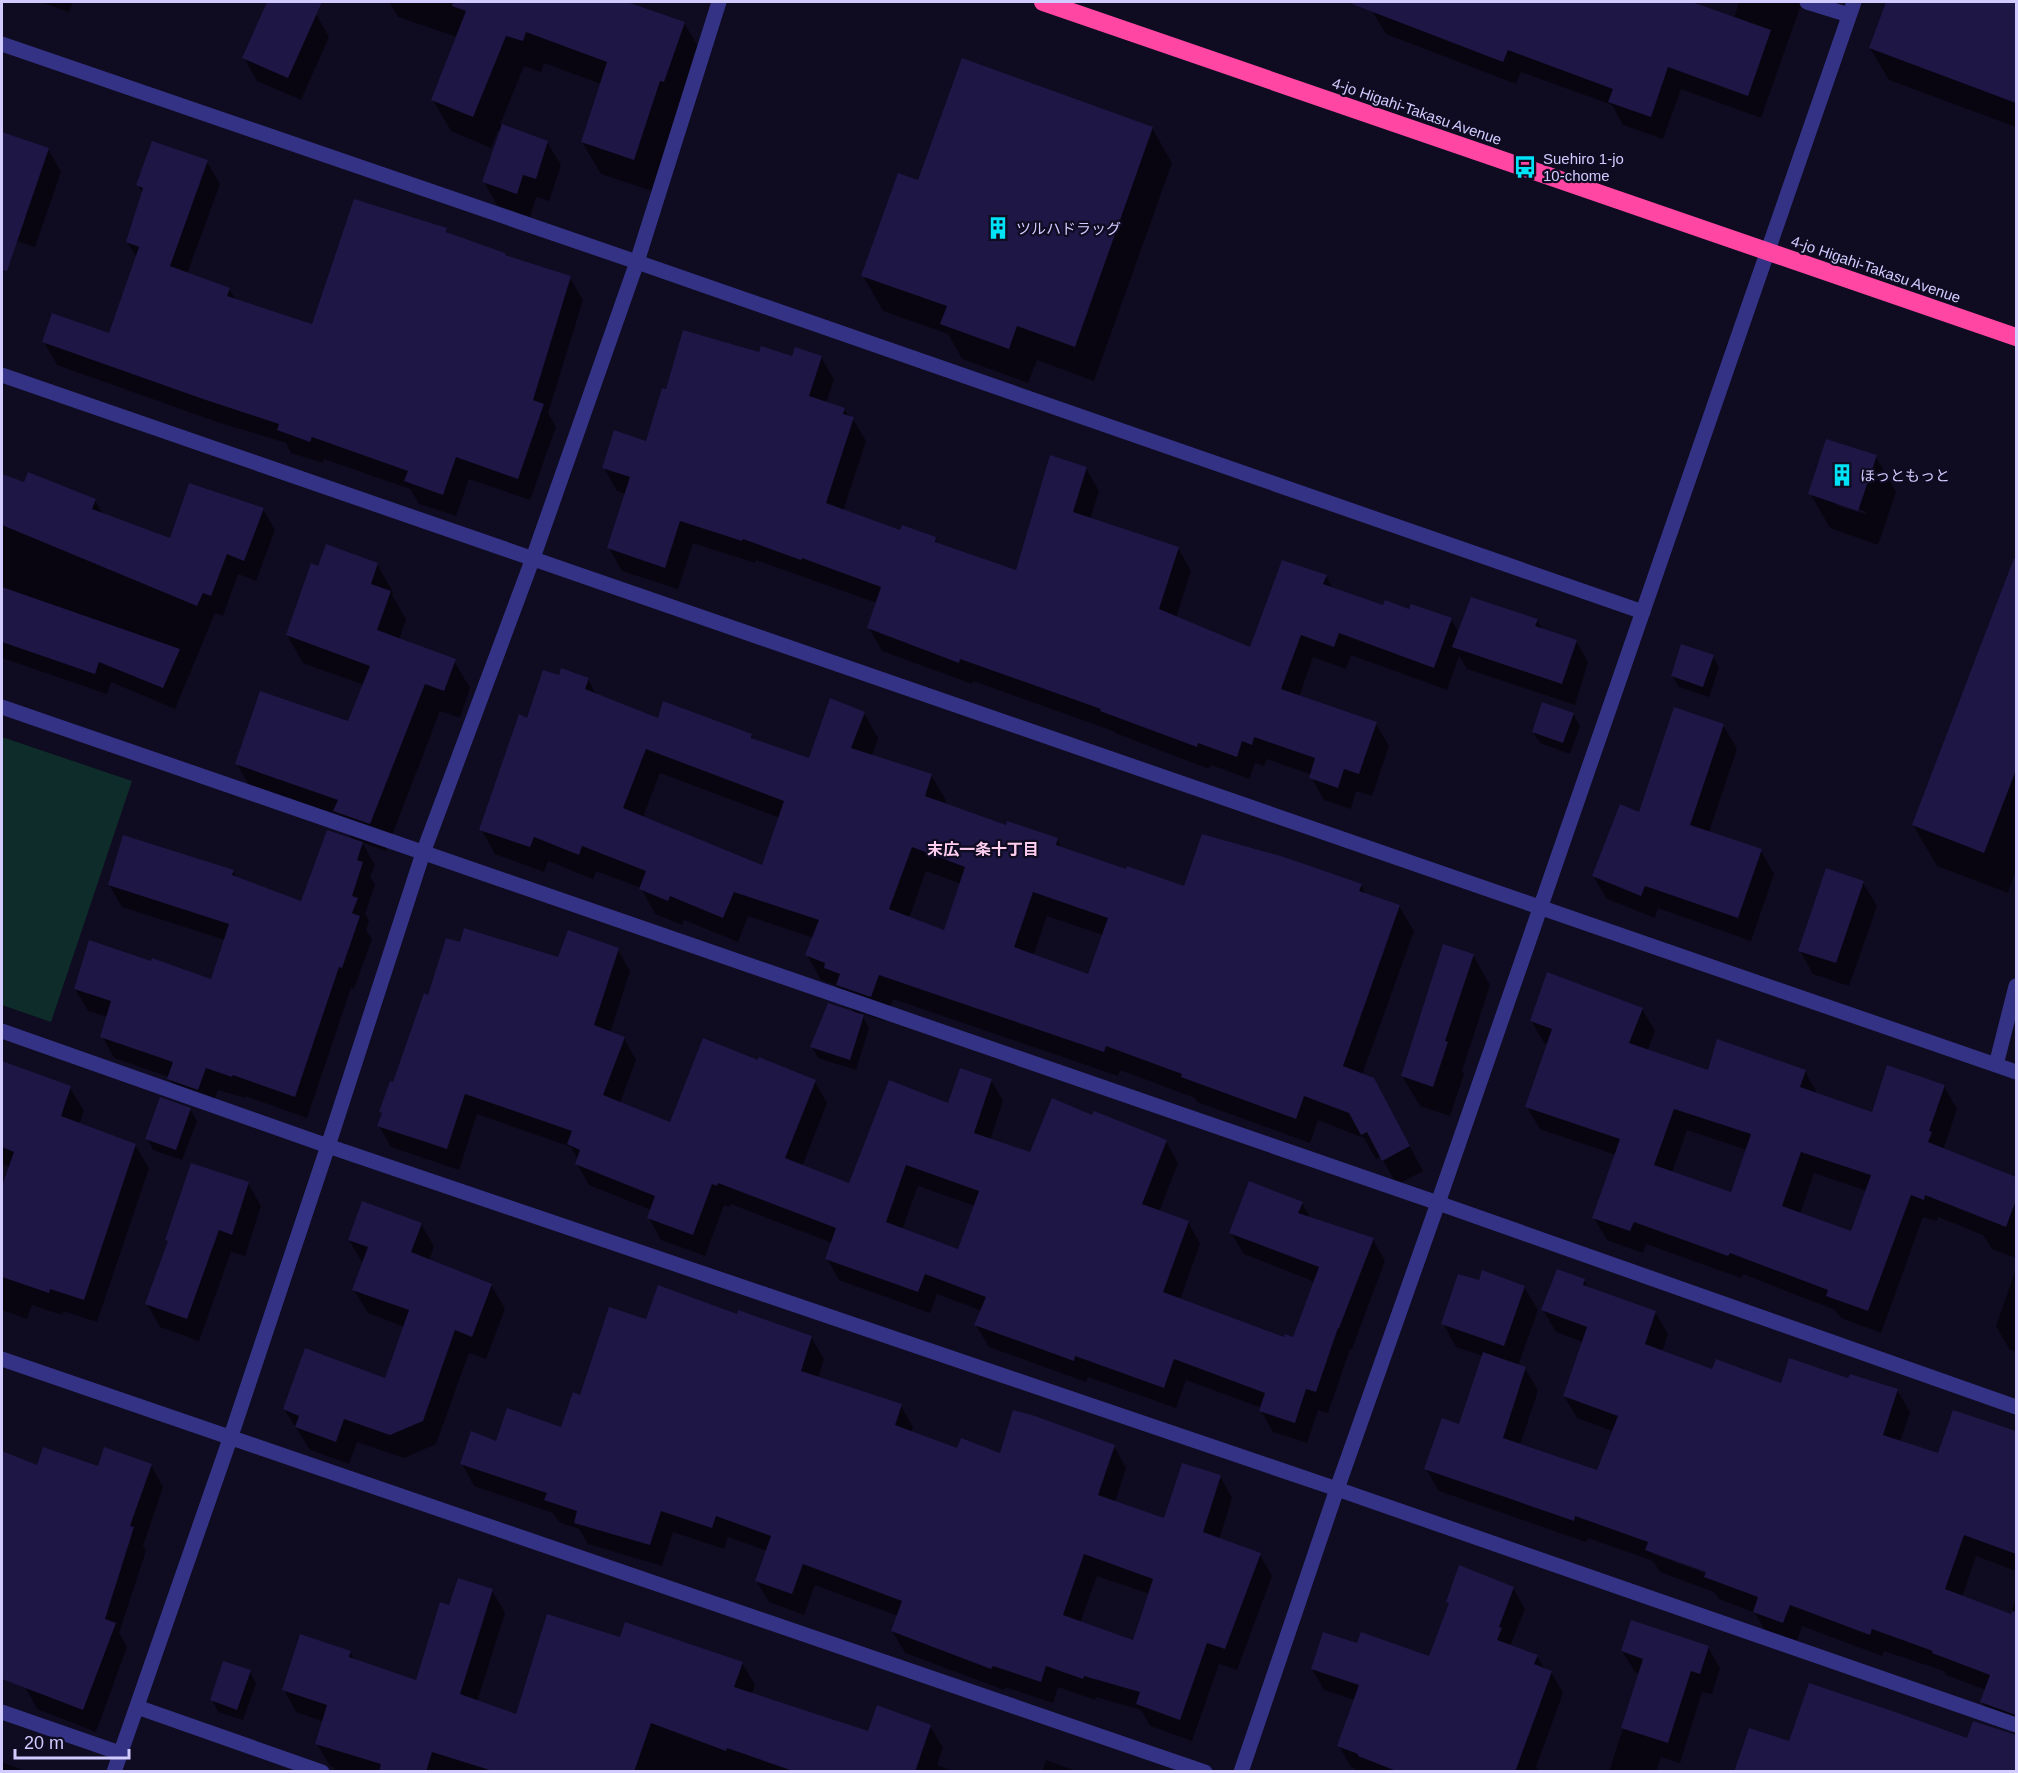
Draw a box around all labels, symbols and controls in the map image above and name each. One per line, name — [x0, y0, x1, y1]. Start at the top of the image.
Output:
street label: 4-jo Higahi-Takasu Avenue — [1330, 74, 1504, 148]
place label: Suehiro 1-jo 10-chome — [1543, 150, 1624, 184]
bus stop icon: Suehiro 1-jo 10-chome — [1512, 154, 1538, 180]
building icon: ツルハドラッグ — [985, 215, 1011, 241]
place label: ツルハドラッグ — [1016, 220, 1121, 237]
street label: 4-jo Higahi-Takasu Avenue — [1789, 232, 1963, 306]
building icon: ほっともっと — [1829, 462, 1855, 488]
place label: ほっともっと — [1860, 467, 1950, 484]
district label: 末広一条十丁目 — [927, 841, 1039, 858]
scale bar — [15, 1722, 129, 1760]
text: 20 m — [24, 1733, 64, 1753]

